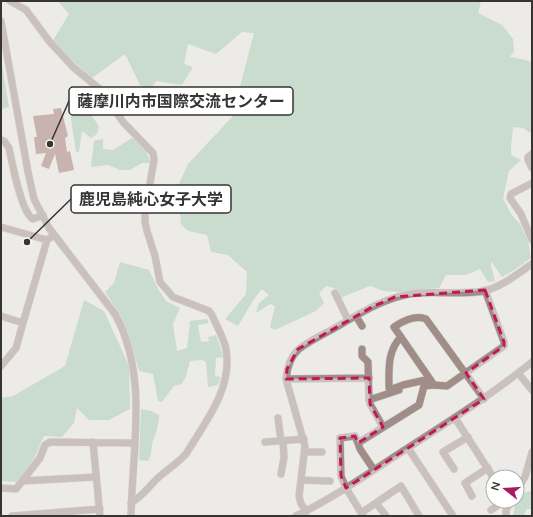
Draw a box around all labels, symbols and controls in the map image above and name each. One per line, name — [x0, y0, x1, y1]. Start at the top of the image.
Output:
callout: 薩摩川内市国際交流センター — [69, 87, 293, 115]
text: 薩摩川内市国際交流センター — [77, 91, 285, 111]
callout: 鹿児島純心女子大学 — [71, 185, 231, 213]
text: 鹿児島純心女子大学 — [79, 189, 223, 209]
north arrow — [485, 469, 525, 509]
text: N — [488, 480, 503, 492]

